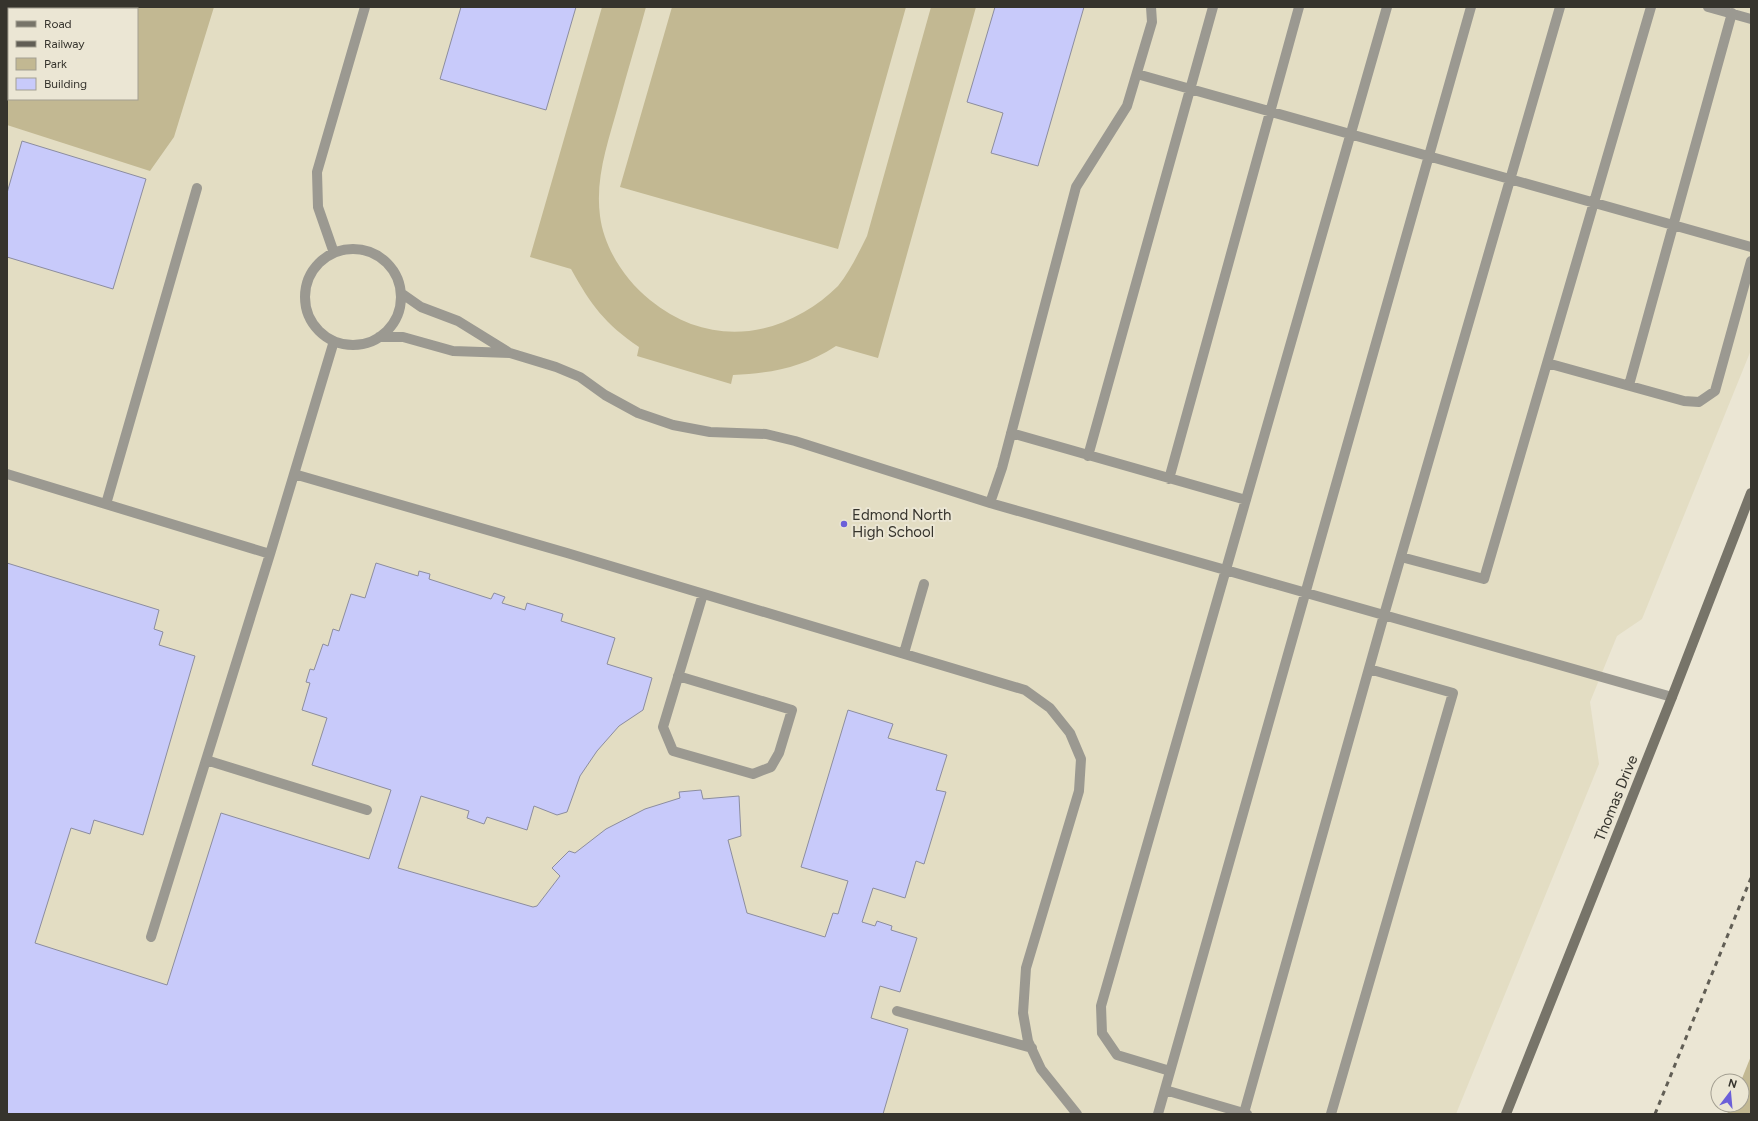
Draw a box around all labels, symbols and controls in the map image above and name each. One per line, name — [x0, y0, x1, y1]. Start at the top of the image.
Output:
legend — [8, 8, 138, 100]
text: Road — [44, 17, 72, 31]
text: Railway — [44, 37, 85, 51]
text: Park — [44, 57, 67, 71]
text: Building — [44, 77, 87, 91]
place label: Edmond North High School — [852, 506, 951, 541]
marker: Edmond North High School — [839, 519, 849, 529]
street label: Thomas Drive — [1591, 752, 1641, 844]
north arrow — [1710, 1073, 1750, 1113]
text: N — [1727, 1076, 1739, 1091]

